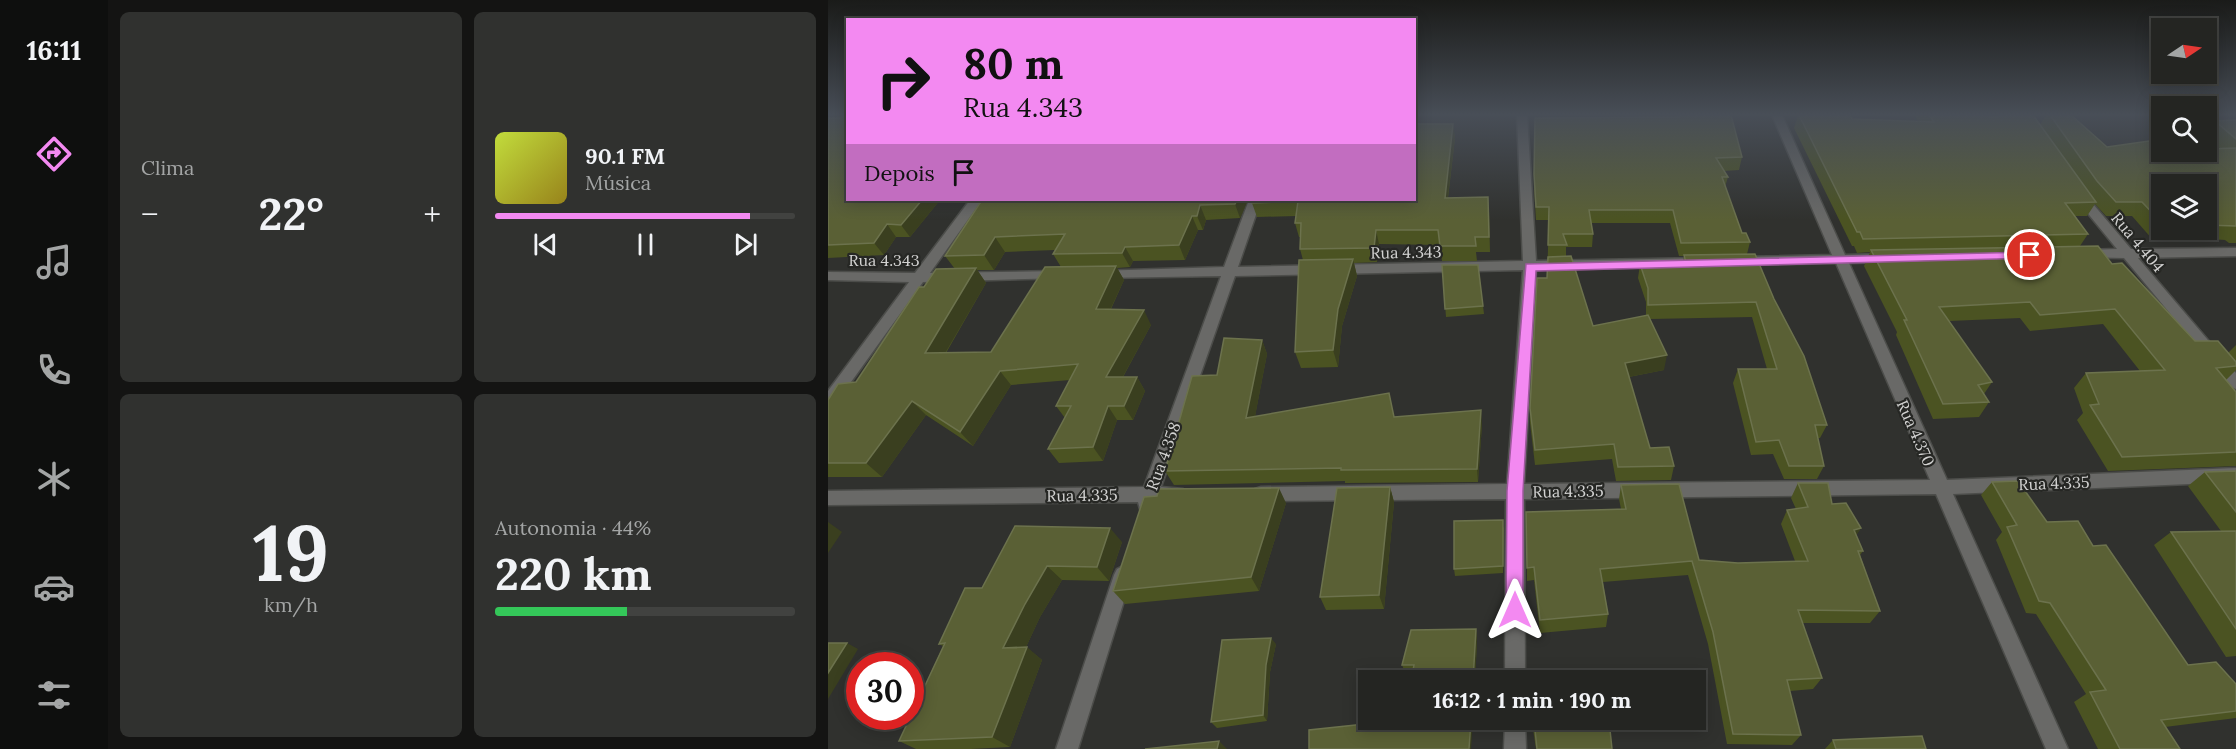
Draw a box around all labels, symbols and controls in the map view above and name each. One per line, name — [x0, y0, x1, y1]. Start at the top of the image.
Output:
north arrow — [2151, 18, 2217, 84]
map controls — [2151, 18, 2217, 240]
text: 16:11 — [26, 33, 82, 67]
text: 80 m — [963, 37, 1063, 91]
icon: right — [864, 42, 942, 120]
text: Rua 4.343 — [963, 90, 1083, 124]
button: search — [2151, 96, 2217, 162]
icon: directions — [33, 133, 75, 175]
text: 90.1 FM — [585, 142, 665, 170]
text: Clima — [141, 155, 194, 180]
icon: arrive — [947, 156, 980, 189]
text: Depois — [864, 159, 935, 187]
text: Música — [585, 170, 651, 195]
button: layers — [2151, 174, 2217, 240]
text: 22° — [258, 185, 324, 242]
text: − — [141, 193, 159, 235]
text: + — [423, 193, 441, 235]
street label: Rua 4.404 — [2107, 208, 2169, 276]
icon: previous — [529, 228, 562, 261]
icon: pause — [629, 228, 662, 261]
icon: next — [729, 228, 762, 261]
pin — [2004, 229, 2055, 280]
icon: arrive — [2013, 238, 2046, 271]
icon: music — [33, 241, 75, 283]
street label: Rua 4.343 — [1370, 241, 1442, 263]
street label: Rua 4.343 — [848, 250, 920, 270]
icon: phone — [33, 349, 75, 391]
street label: Rua 4.370 — [1893, 397, 1940, 469]
street label: Rua 4.358 — [1141, 419, 1185, 493]
icon: climate — [33, 458, 75, 500]
street label: Rua 4.335 — [2018, 472, 2090, 494]
street label: Rua 4.335 — [1532, 480, 1604, 502]
street label: Rua 4.335 — [1046, 484, 1118, 506]
text: 19 — [253, 503, 329, 602]
text: Autonomia · 44% — [495, 515, 651, 540]
text: 220 km — [495, 545, 652, 602]
icon: car — [33, 566, 75, 608]
position arrow — [1483, 578, 1547, 642]
text: km/h — [264, 592, 318, 617]
speed limit sign: 30 — [846, 652, 924, 730]
icon: filters — [33, 674, 75, 716]
text: 16:12 · 1 min · 190 m — [1433, 686, 1631, 714]

